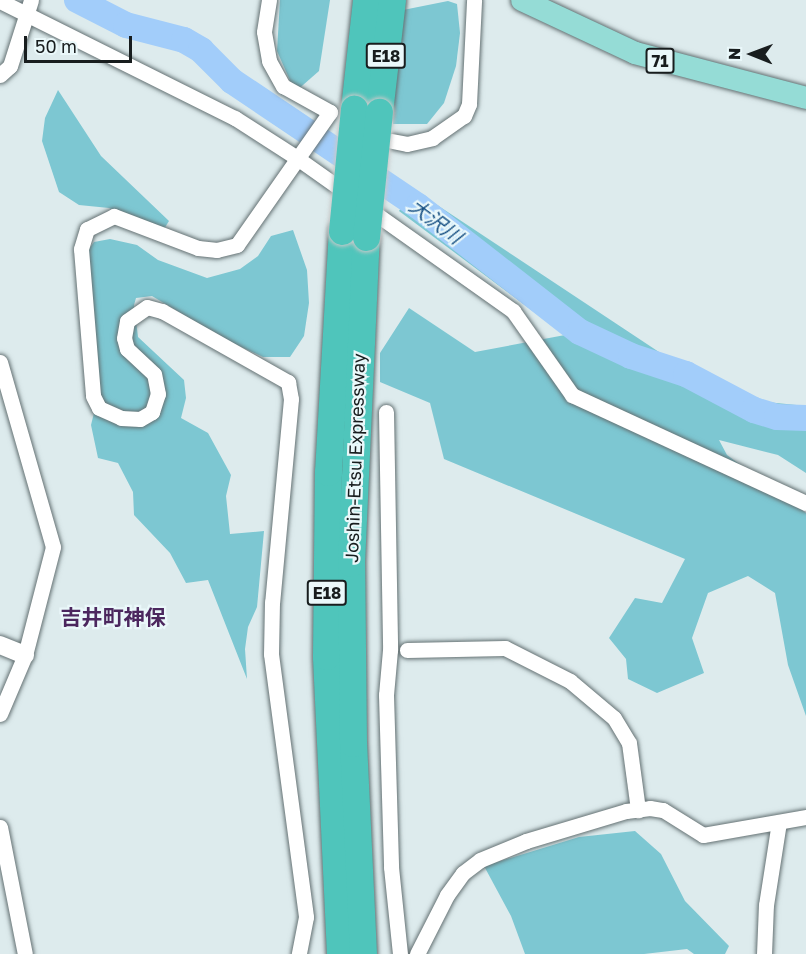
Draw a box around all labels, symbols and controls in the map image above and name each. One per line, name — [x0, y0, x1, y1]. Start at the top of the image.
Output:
scale bar — [27, 24, 135, 62]
north arrow — [722, 24, 782, 84]
text: 50 m — [35, 35, 77, 57]
road number: E18 — [365, 43, 407, 69]
text: N — [724, 47, 744, 60]
road number: 71 — [645, 48, 675, 74]
water label: 大沢川 — [405, 193, 467, 249]
street label: Joshin-Etsu Expressway — [341, 353, 369, 563]
road number: E18 — [306, 580, 348, 606]
district label: 吉井町神保 — [61, 604, 165, 630]

